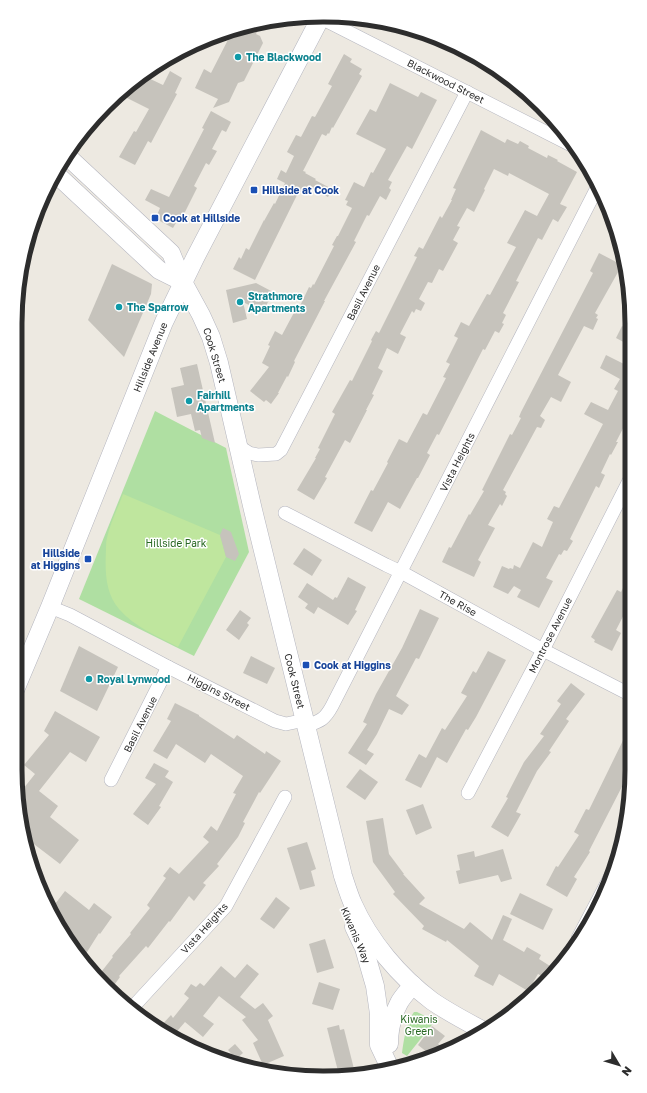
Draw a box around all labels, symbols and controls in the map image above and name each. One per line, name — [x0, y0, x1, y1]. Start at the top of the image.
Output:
place label: The Blackwood — [246, 51, 321, 63]
marker: The Blackwood — [233, 52, 243, 62]
street label: Blackwood Street — [405, 56, 487, 106]
place label: Hillside at Cook — [262, 184, 339, 196]
marker: Hillside at Cook — [249, 185, 259, 195]
place label: Cook at Hillside — [163, 212, 240, 224]
marker: Cook at Hillside — [150, 213, 160, 223]
street label: Basil Avenue — [344, 262, 382, 322]
place label: Strathmore Apartments — [248, 290, 306, 314]
marker: Strathmore Apartments — [235, 297, 245, 307]
place label: The Sparrow — [127, 301, 189, 313]
marker: The Sparrow — [114, 302, 124, 312]
street label: Hillside Avenue — [130, 320, 170, 394]
street label: Cook Street — [201, 326, 229, 384]
place label: Fairhill Apartments — [197, 389, 255, 413]
marker: Fairhill Apartments — [184, 396, 194, 406]
street label: Vista Heights — [437, 431, 477, 493]
park label: Hillside Park — [146, 537, 207, 549]
place label: Hillside at Higgins — [31, 547, 80, 571]
marker: Hillside at Higgins — [83, 554, 93, 564]
street label: The Rise — [437, 588, 479, 618]
street label: Montrose Avenue — [526, 595, 574, 675]
street label: Cook Street — [282, 652, 308, 710]
place label: Cook at Higgins — [314, 659, 391, 671]
marker: Cook at Higgins — [301, 660, 311, 670]
street label: Higgins Street — [186, 671, 252, 713]
place label: Royal Lynwood — [97, 673, 170, 685]
marker: Royal Lynwood — [84, 674, 94, 684]
street label: Basil Avenue — [121, 694, 159, 754]
street label: Vista Heights — [178, 900, 230, 956]
street label: Kiwanis Way — [339, 905, 373, 965]
park label: Kiwanis Green — [400, 1013, 438, 1037]
north arrow — [599, 1045, 639, 1085]
text: N — [620, 1064, 635, 1079]

